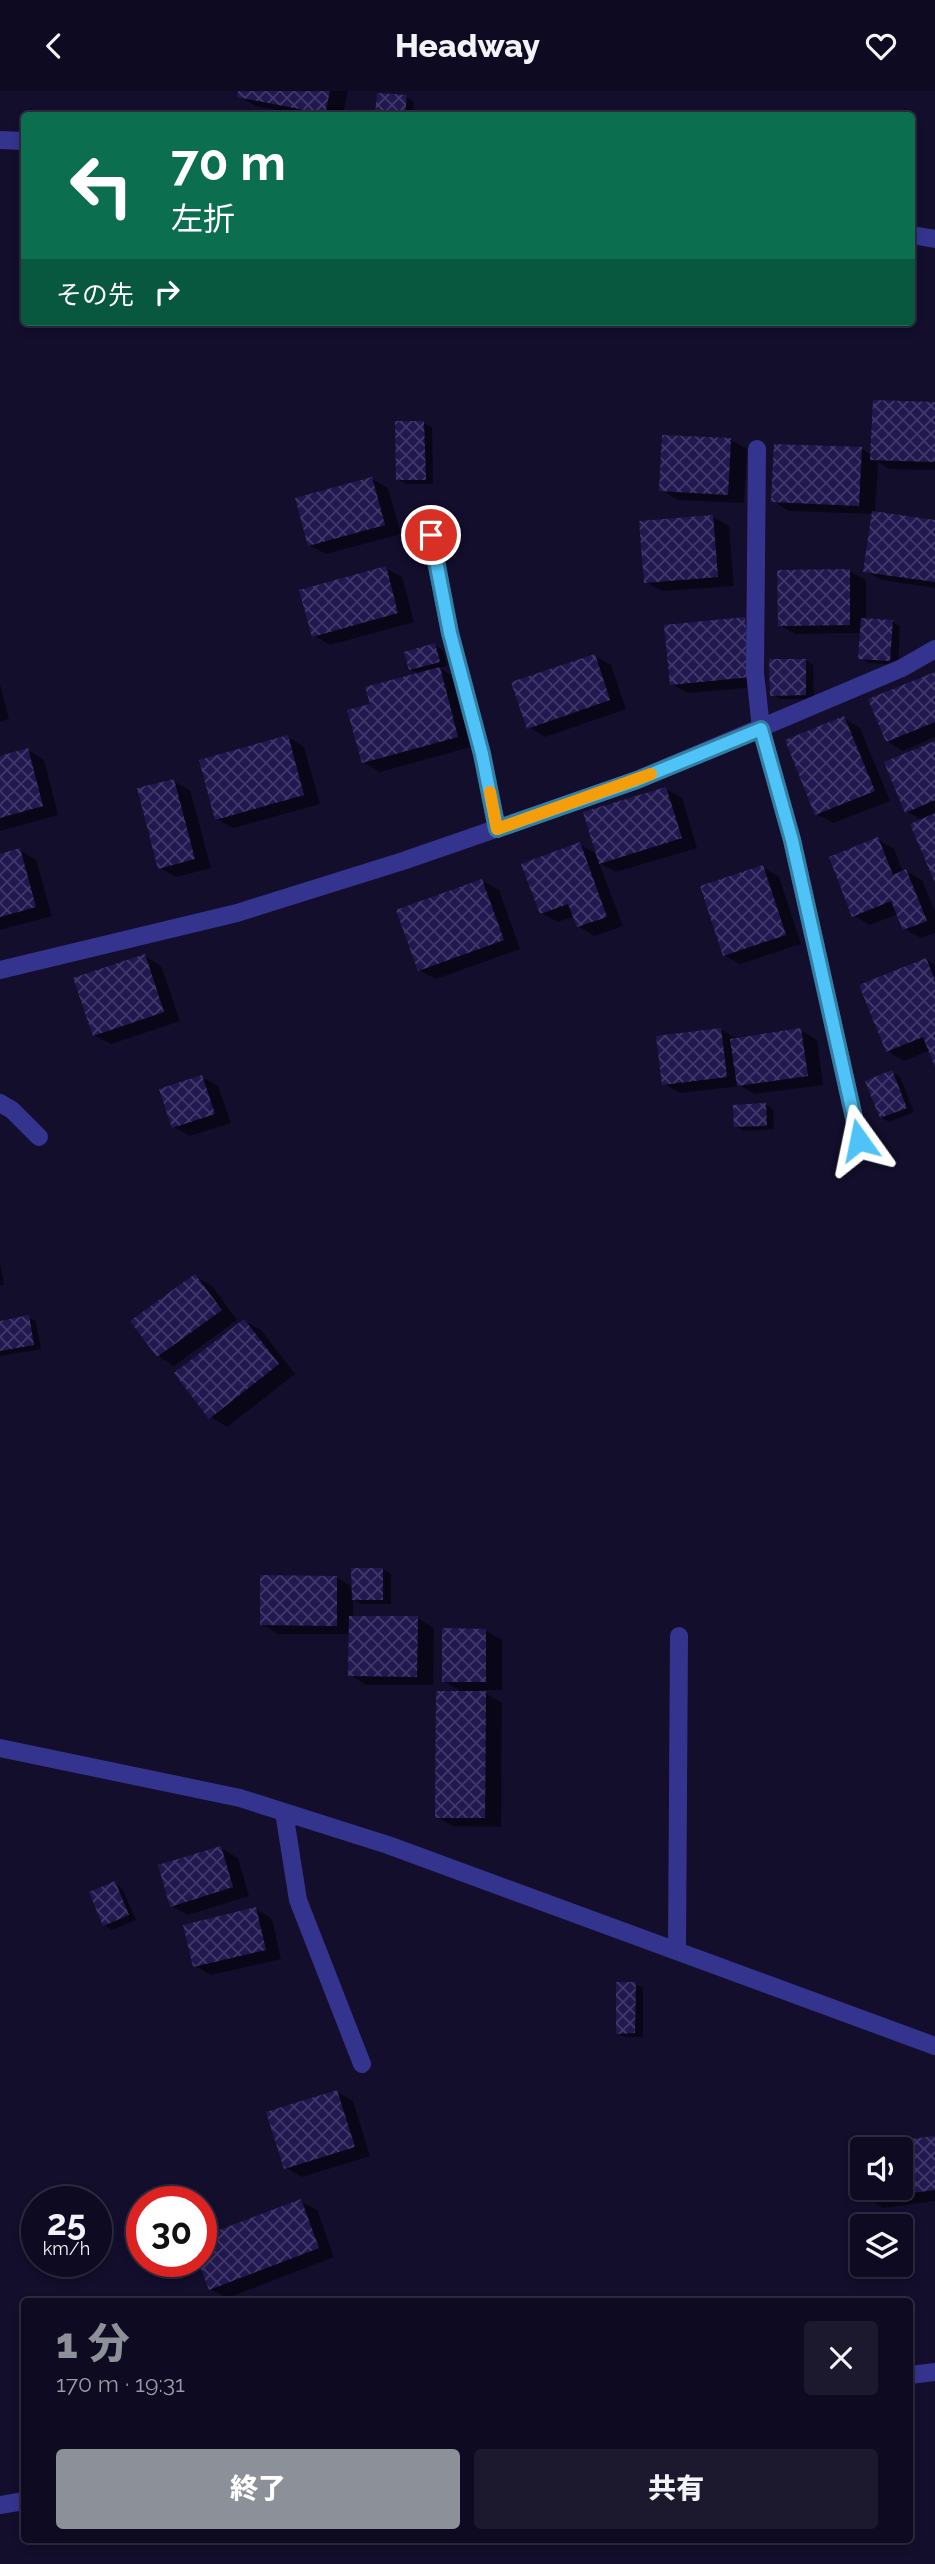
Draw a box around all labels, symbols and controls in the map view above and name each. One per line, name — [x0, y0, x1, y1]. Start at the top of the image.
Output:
icon: back — [35, 27, 73, 65]
text: Headway — [395, 27, 540, 64]
icon: heart — [862, 27, 900, 65]
text: 70 m — [171, 134, 286, 191]
icon: left — [56, 140, 147, 231]
text: 左折 — [171, 200, 235, 237]
icon: right — [148, 273, 186, 311]
text: その先 — [56, 280, 134, 310]
pin — [401, 505, 461, 565]
icon: arrive — [412, 516, 450, 554]
position arrow — [822, 1103, 896, 1177]
map controls — [850, 2137, 913, 2277]
button: sound — [850, 2137, 913, 2200]
speed limit sign: 30 — [126, 2186, 217, 2277]
text: 25 — [47, 2202, 86, 2243]
button: layers — [850, 2214, 913, 2277]
text: km/h — [43, 2238, 90, 2259]
text: 1 分 — [56, 2319, 130, 2368]
button: close — [804, 2321, 878, 2395]
text: 170 m · 19:31 — [56, 2370, 185, 2397]
button: 終了 — [56, 2449, 460, 2529]
button: 共有 — [474, 2449, 878, 2529]

